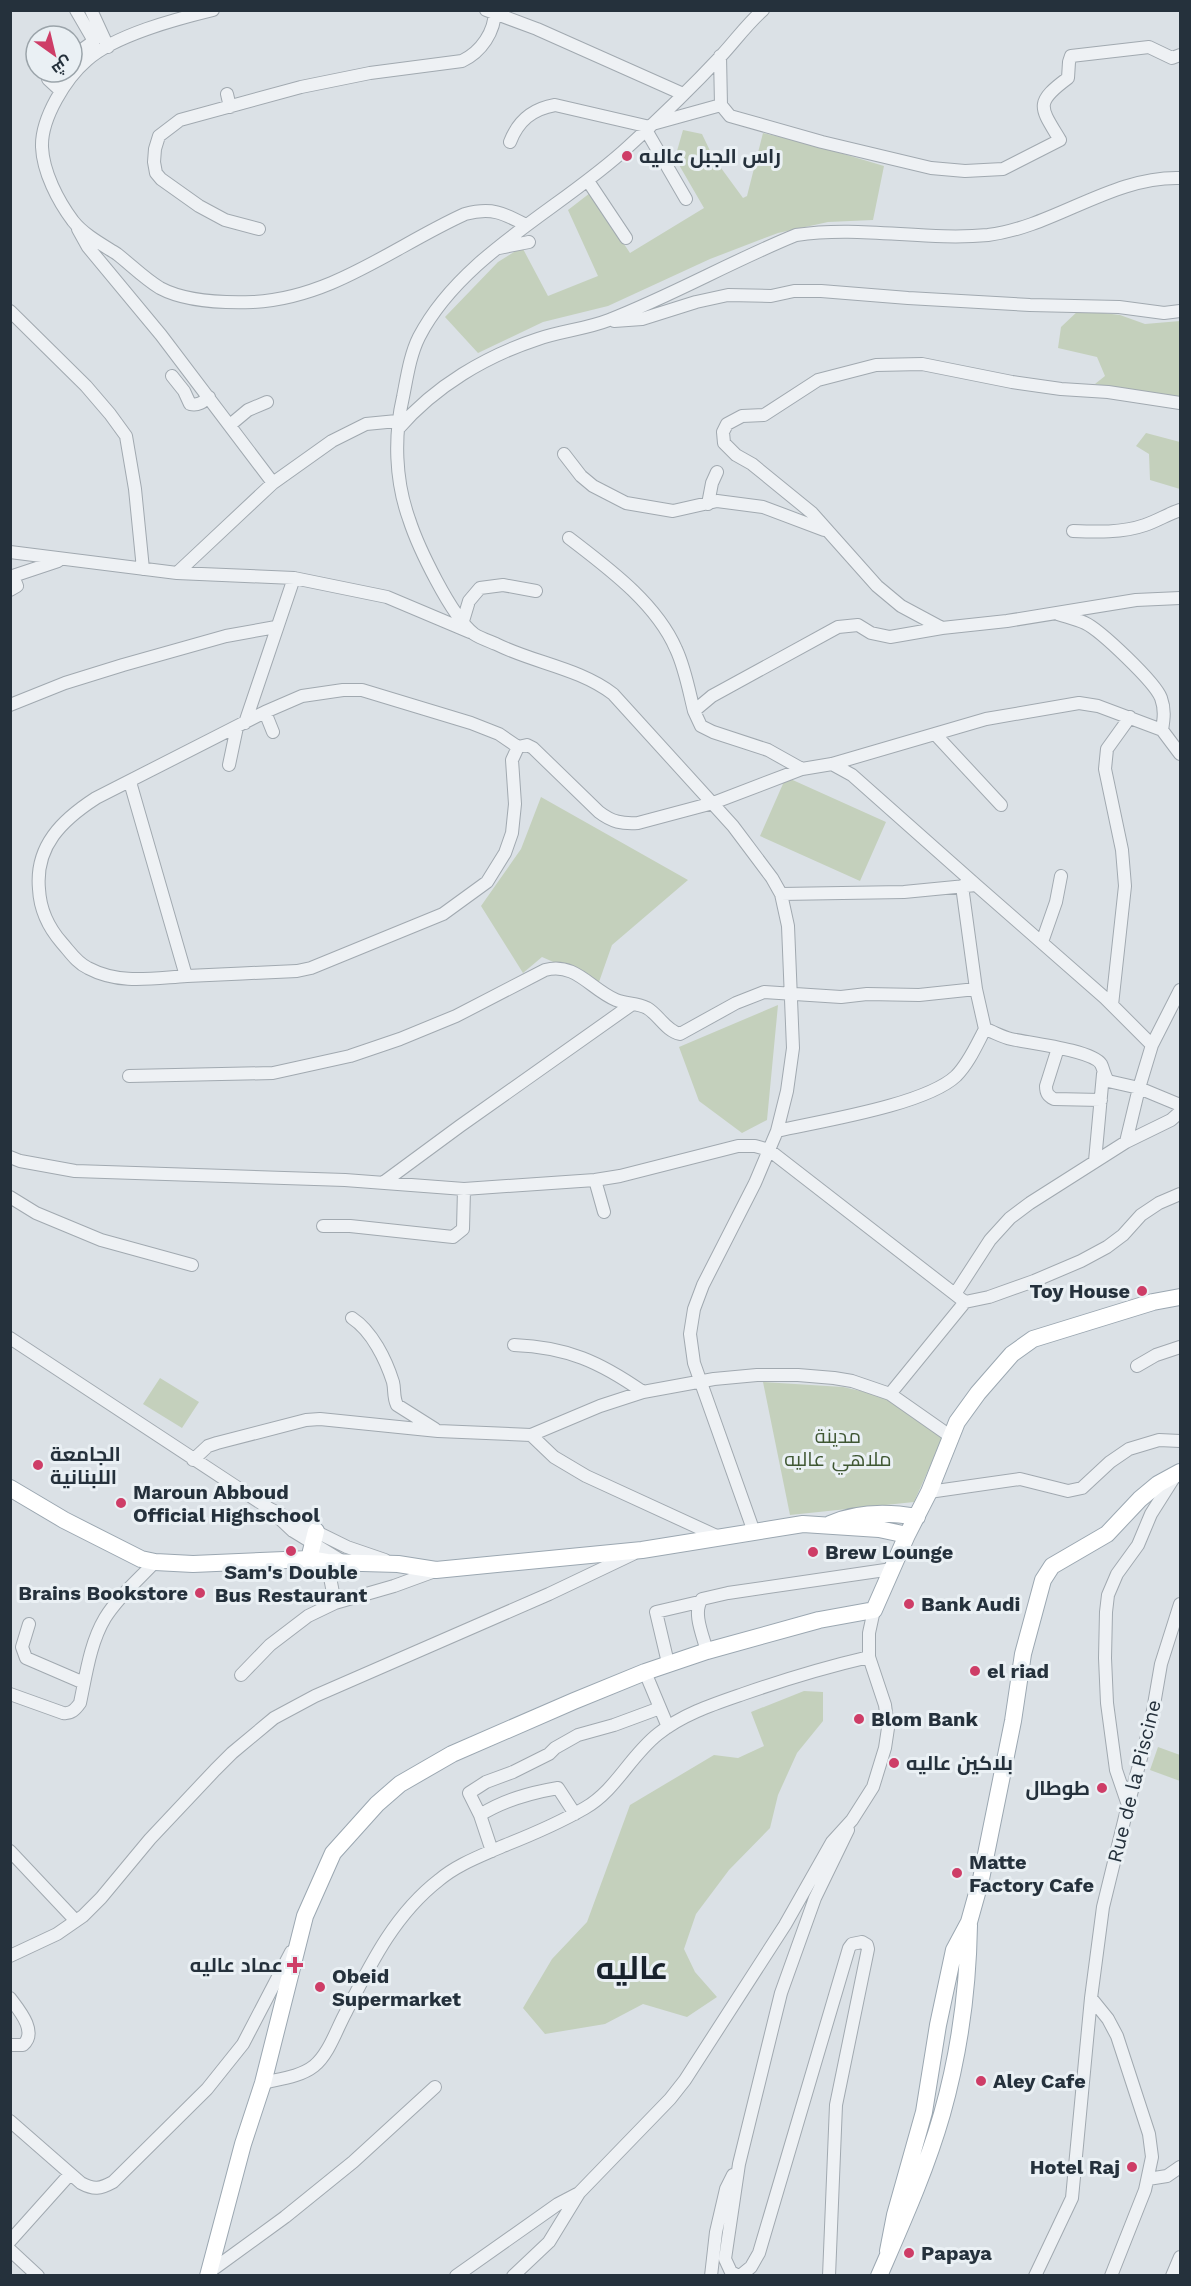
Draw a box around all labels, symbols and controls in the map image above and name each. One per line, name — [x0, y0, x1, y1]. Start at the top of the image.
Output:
north arrow — [24, 24, 84, 84]
text: ش — [48, 52, 76, 80]
place label: راس الجبل عاليه — [639, 144, 781, 168]
marker: راس الجبل عاليه — [620, 149, 634, 163]
place label: Toy House — [1029, 1279, 1130, 1303]
marker: Toy House — [1135, 1284, 1149, 1298]
park label: مدينة ملاهي عاليه — [784, 1424, 892, 1475]
place label: الجامعة اللبنانية — [50, 1442, 121, 1489]
marker: الجامعة اللبنانية — [31, 1458, 45, 1472]
place label: Maroun Abboud Official Highschool — [133, 1480, 320, 1527]
marker: Maroun Abboud Official Highschool — [114, 1496, 128, 1510]
place label: Brew Lounge — [825, 1540, 953, 1564]
marker: Sam's Double Bus Restaurant — [284, 1544, 298, 1558]
marker: Brew Lounge — [806, 1545, 820, 1559]
place label: Sam's Double Bus Restaurant — [215, 1560, 367, 1607]
place label: Brains Bookstore — [18, 1581, 188, 1605]
marker: Brains Bookstore — [193, 1586, 207, 1600]
place label: Bank Audi — [921, 1592, 1020, 1616]
marker: Bank Audi — [902, 1597, 916, 1611]
place label: el riad — [987, 1659, 1049, 1683]
marker: el riad — [968, 1664, 982, 1678]
street label: Rue de la Piscine — [1102, 1697, 1166, 1865]
place label: Blom Bank — [871, 1707, 978, 1731]
marker: Blom Bank — [852, 1712, 866, 1726]
place label: بلاكين عاليه — [906, 1751, 1013, 1775]
marker: بلاكين عاليه — [887, 1756, 901, 1770]
place label: طوطال — [1025, 1776, 1090, 1800]
marker: طوطال — [1095, 1781, 1109, 1795]
place label: Matte Factory Cafe — [969, 1850, 1094, 1897]
marker: Matte Factory Cafe — [950, 1866, 964, 1880]
district label: عاليه — [596, 1949, 668, 1987]
place label: عماد عاليه — [190, 1953, 283, 1977]
marker: عماد عاليه — [288, 1958, 302, 1972]
place label: Obeid Supermarket — [332, 1964, 461, 2011]
marker: Obeid Supermarket — [313, 1980, 327, 1994]
place label: Aley Cafe — [993, 2069, 1086, 2093]
marker: Aley Cafe — [974, 2074, 988, 2088]
place label: Hotel Raj — [1030, 2155, 1120, 2179]
marker: Hotel Raj — [1125, 2160, 1139, 2174]
place label: Papaya — [921, 2241, 992, 2265]
marker: Papaya — [902, 2246, 916, 2260]

